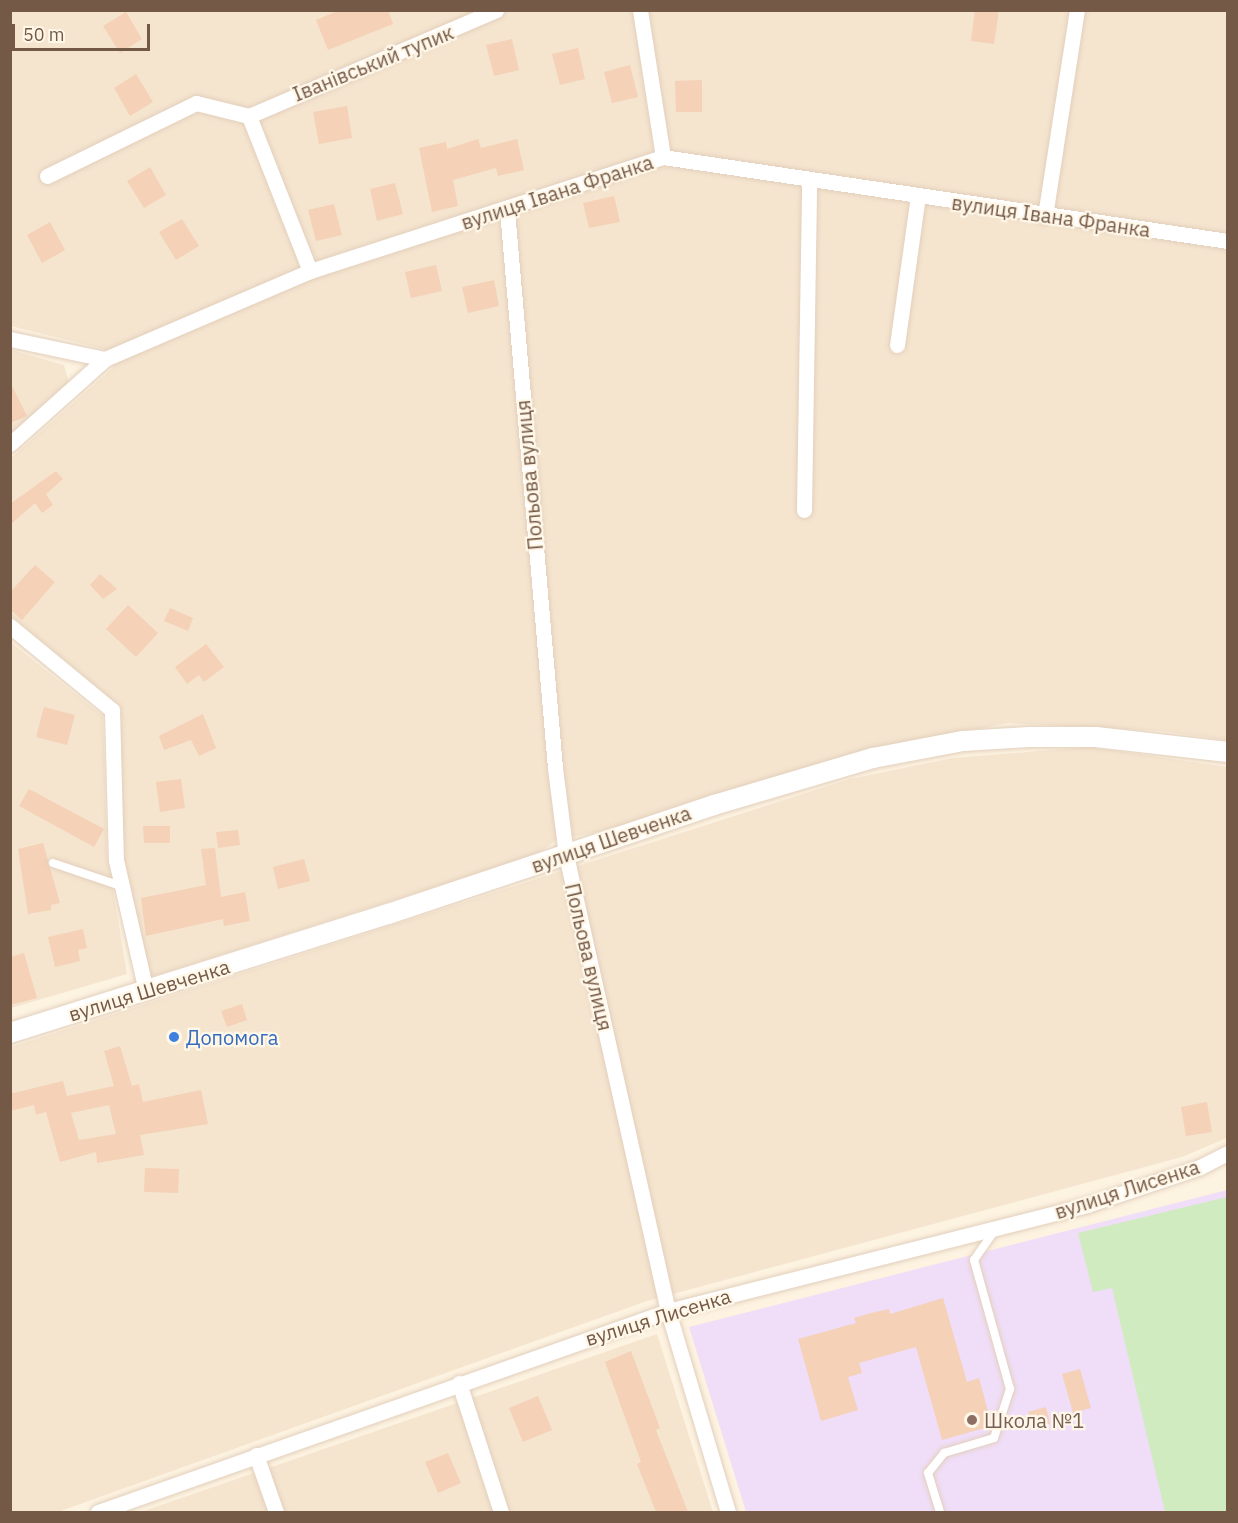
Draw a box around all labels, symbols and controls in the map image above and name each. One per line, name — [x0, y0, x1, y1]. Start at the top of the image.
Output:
scale bar — [15, 12, 153, 50]
street label: Іванівський тупик — [289, 20, 457, 106]
text: 50 m — [23, 23, 65, 46]
street label: вулиця Івана Франка — [458, 150, 656, 234]
street label: вулиця Івана Франка — [950, 190, 1152, 242]
street label: Польова вулиця — [510, 399, 548, 551]
street label: вулиця Шевченка — [528, 800, 694, 878]
street label: Польова вулиця — [560, 881, 618, 1033]
street label: вулиця Шевченка — [66, 954, 232, 1026]
place label: Допомога — [186, 1025, 278, 1049]
marker: Допомога — [167, 1030, 181, 1044]
street label: вулиця Лисенка — [1052, 1154, 1202, 1224]
street label: вулиця Лисенка — [582, 1283, 734, 1351]
place label: Школа №1 — [984, 1408, 1084, 1432]
marker: Школа №1 — [965, 1413, 979, 1427]

